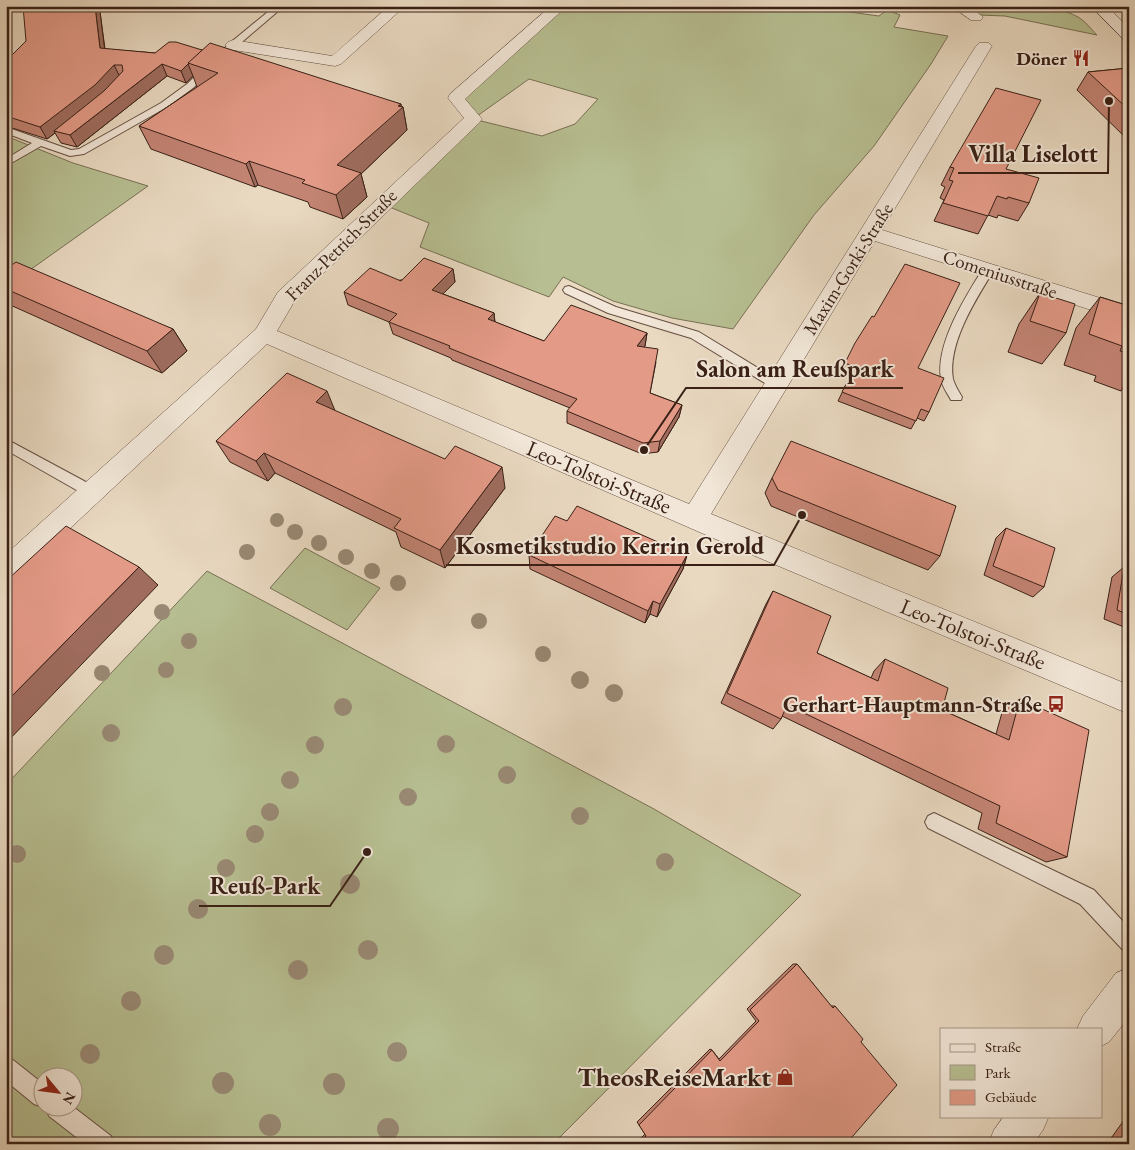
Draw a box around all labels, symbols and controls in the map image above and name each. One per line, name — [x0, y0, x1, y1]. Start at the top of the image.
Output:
place label: Döner — [1016, 46, 1067, 71]
restaurant icon: Döner — [1071, 48, 1091, 68]
callout: Villa Liselott — [958, 134, 1108, 173]
text: Villa Liselott — [968, 138, 1098, 169]
street label: Franz-Petrich-Straße — [280, 184, 402, 306]
street label: Maxim-Gorki-Straße — [797, 198, 899, 340]
street label: Comeniusstraße — [940, 244, 1060, 304]
callout: Salon am Reußpark — [686, 349, 903, 388]
text: Salon am Reußpark — [696, 353, 895, 384]
street label: Leo-Tolstoi-Straße — [522, 433, 676, 521]
callout: Kosmetikstudio Kerrin Gerold — [446, 526, 774, 565]
text: Kosmetikstudio Kerrin Gerold — [456, 530, 765, 561]
street label: Leo-Tolstoi-Straße — [896, 592, 1050, 677]
place label: Gerhart-Hauptmann-Straße — [783, 690, 1042, 719]
bus stop icon: Gerhart-Hauptmann-Straße — [1046, 694, 1066, 714]
callout: Reuß-Park — [199, 867, 330, 906]
text: Reuß-Park — [210, 870, 321, 901]
legend — [940, 1028, 1102, 1118]
text: Straße — [985, 1037, 1021, 1056]
place label: TheosReiseMarkt — [578, 1060, 771, 1094]
text: Park — [985, 1063, 1012, 1082]
shop icon: TheosReiseMarkt — [775, 1067, 795, 1087]
north arrow — [32, 1068, 82, 1118]
text: Gebäude — [985, 1087, 1037, 1106]
text: N — [58, 1089, 80, 1108]

